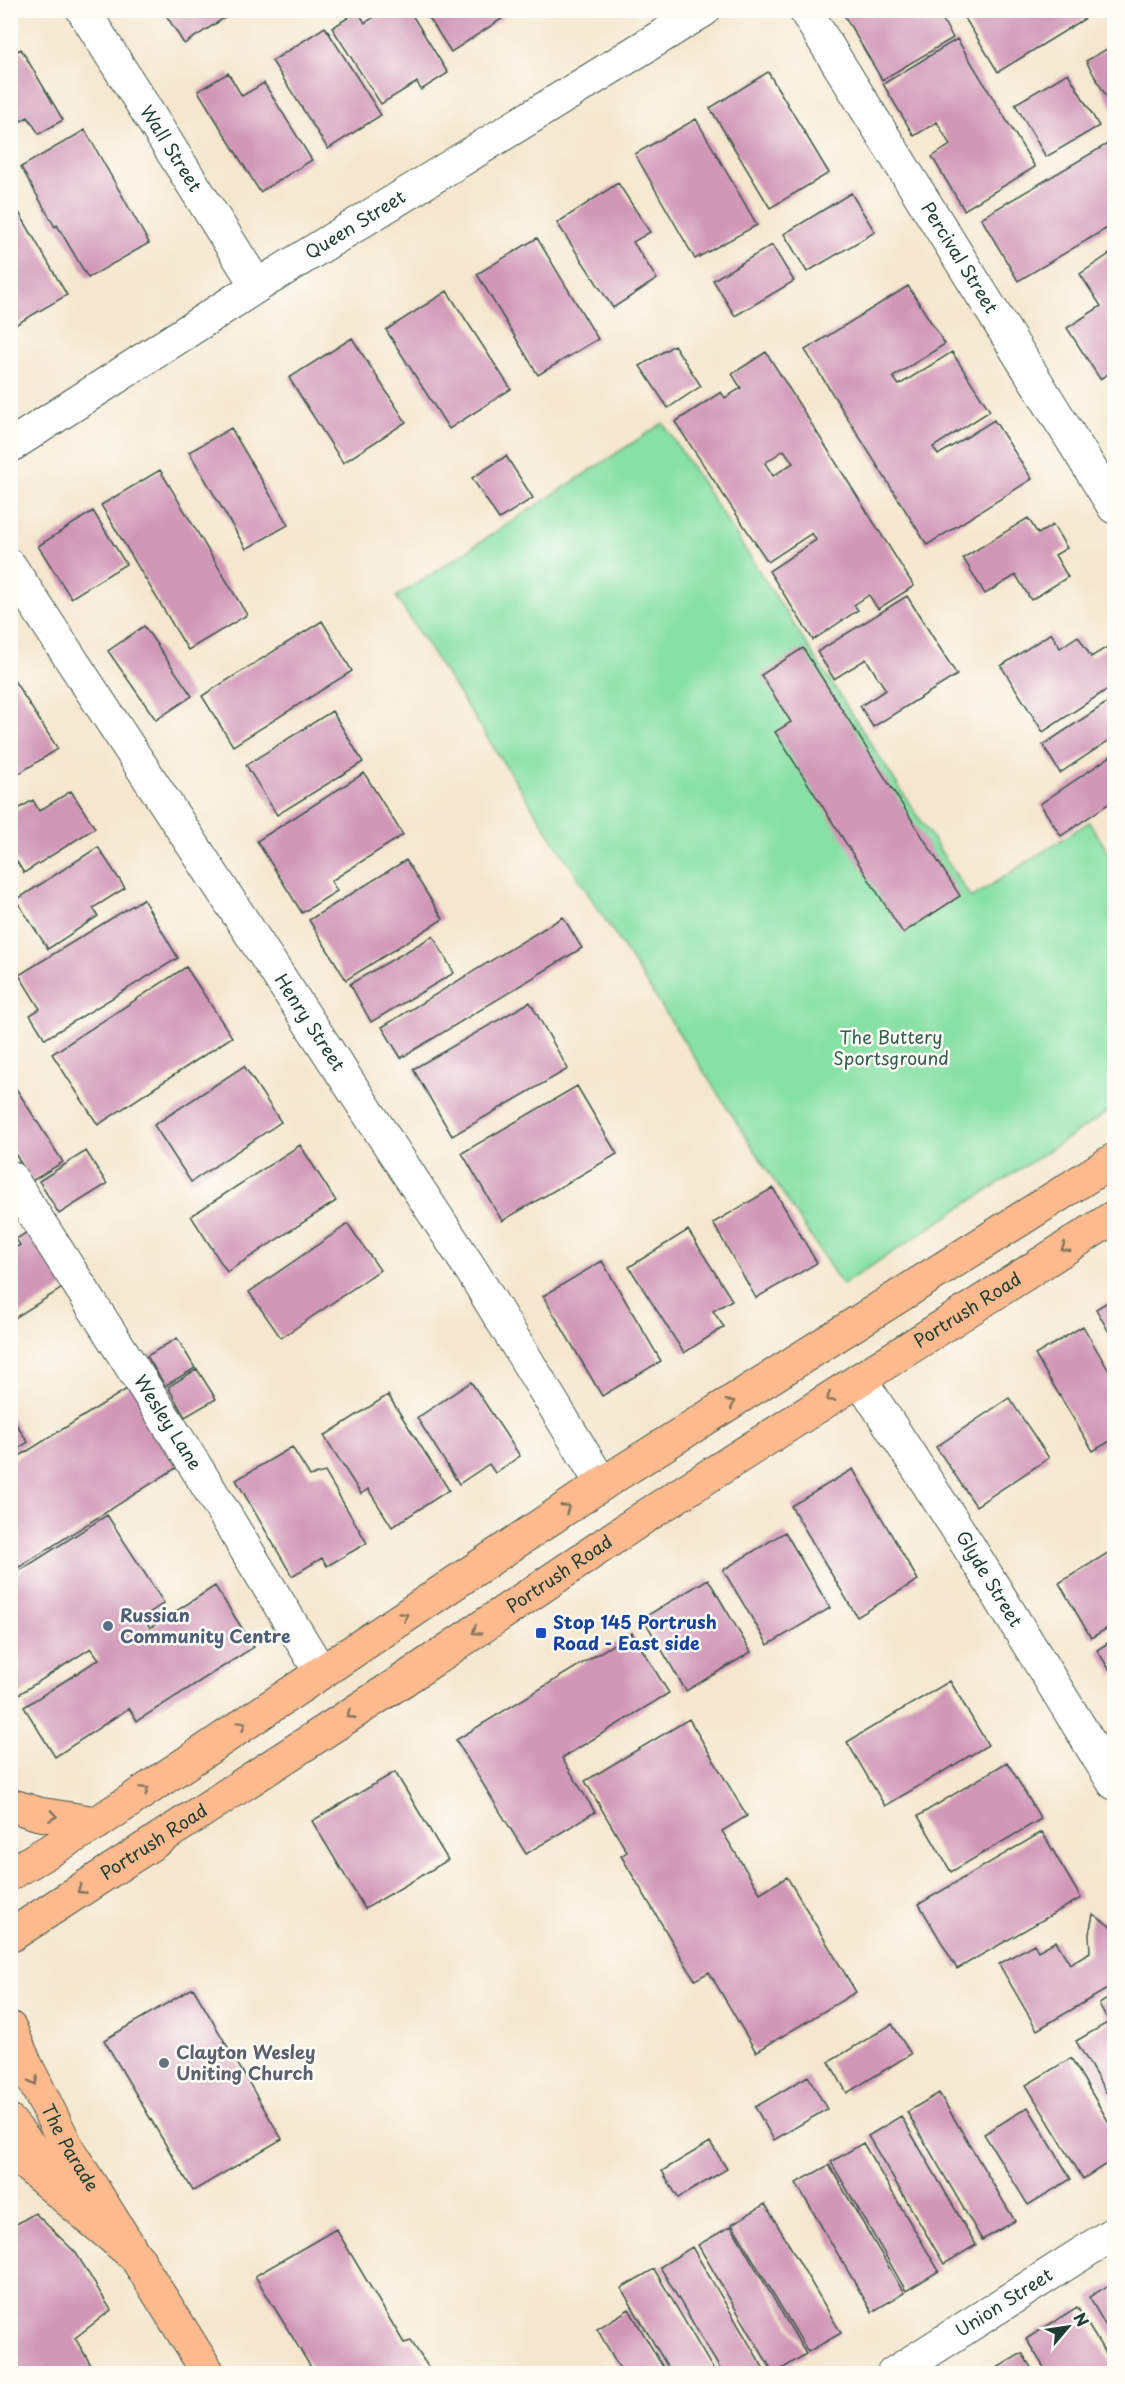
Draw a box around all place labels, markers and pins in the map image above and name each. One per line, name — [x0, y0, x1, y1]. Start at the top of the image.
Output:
place label: Russian Community Centre — [120, 1601, 291, 1649]
place label: Stop 145 Portrush Road - East side — [553, 1608, 717, 1656]
marker: Russian Community Centre — [101, 1619, 115, 1633]
marker: Stop 145 Portrush Road - East side — [534, 1626, 548, 1640]
place label: Clayton Wesley Uniting Church — [176, 2038, 316, 2086]
marker: Clayton Wesley Uniting Church — [157, 2056, 171, 2070]

